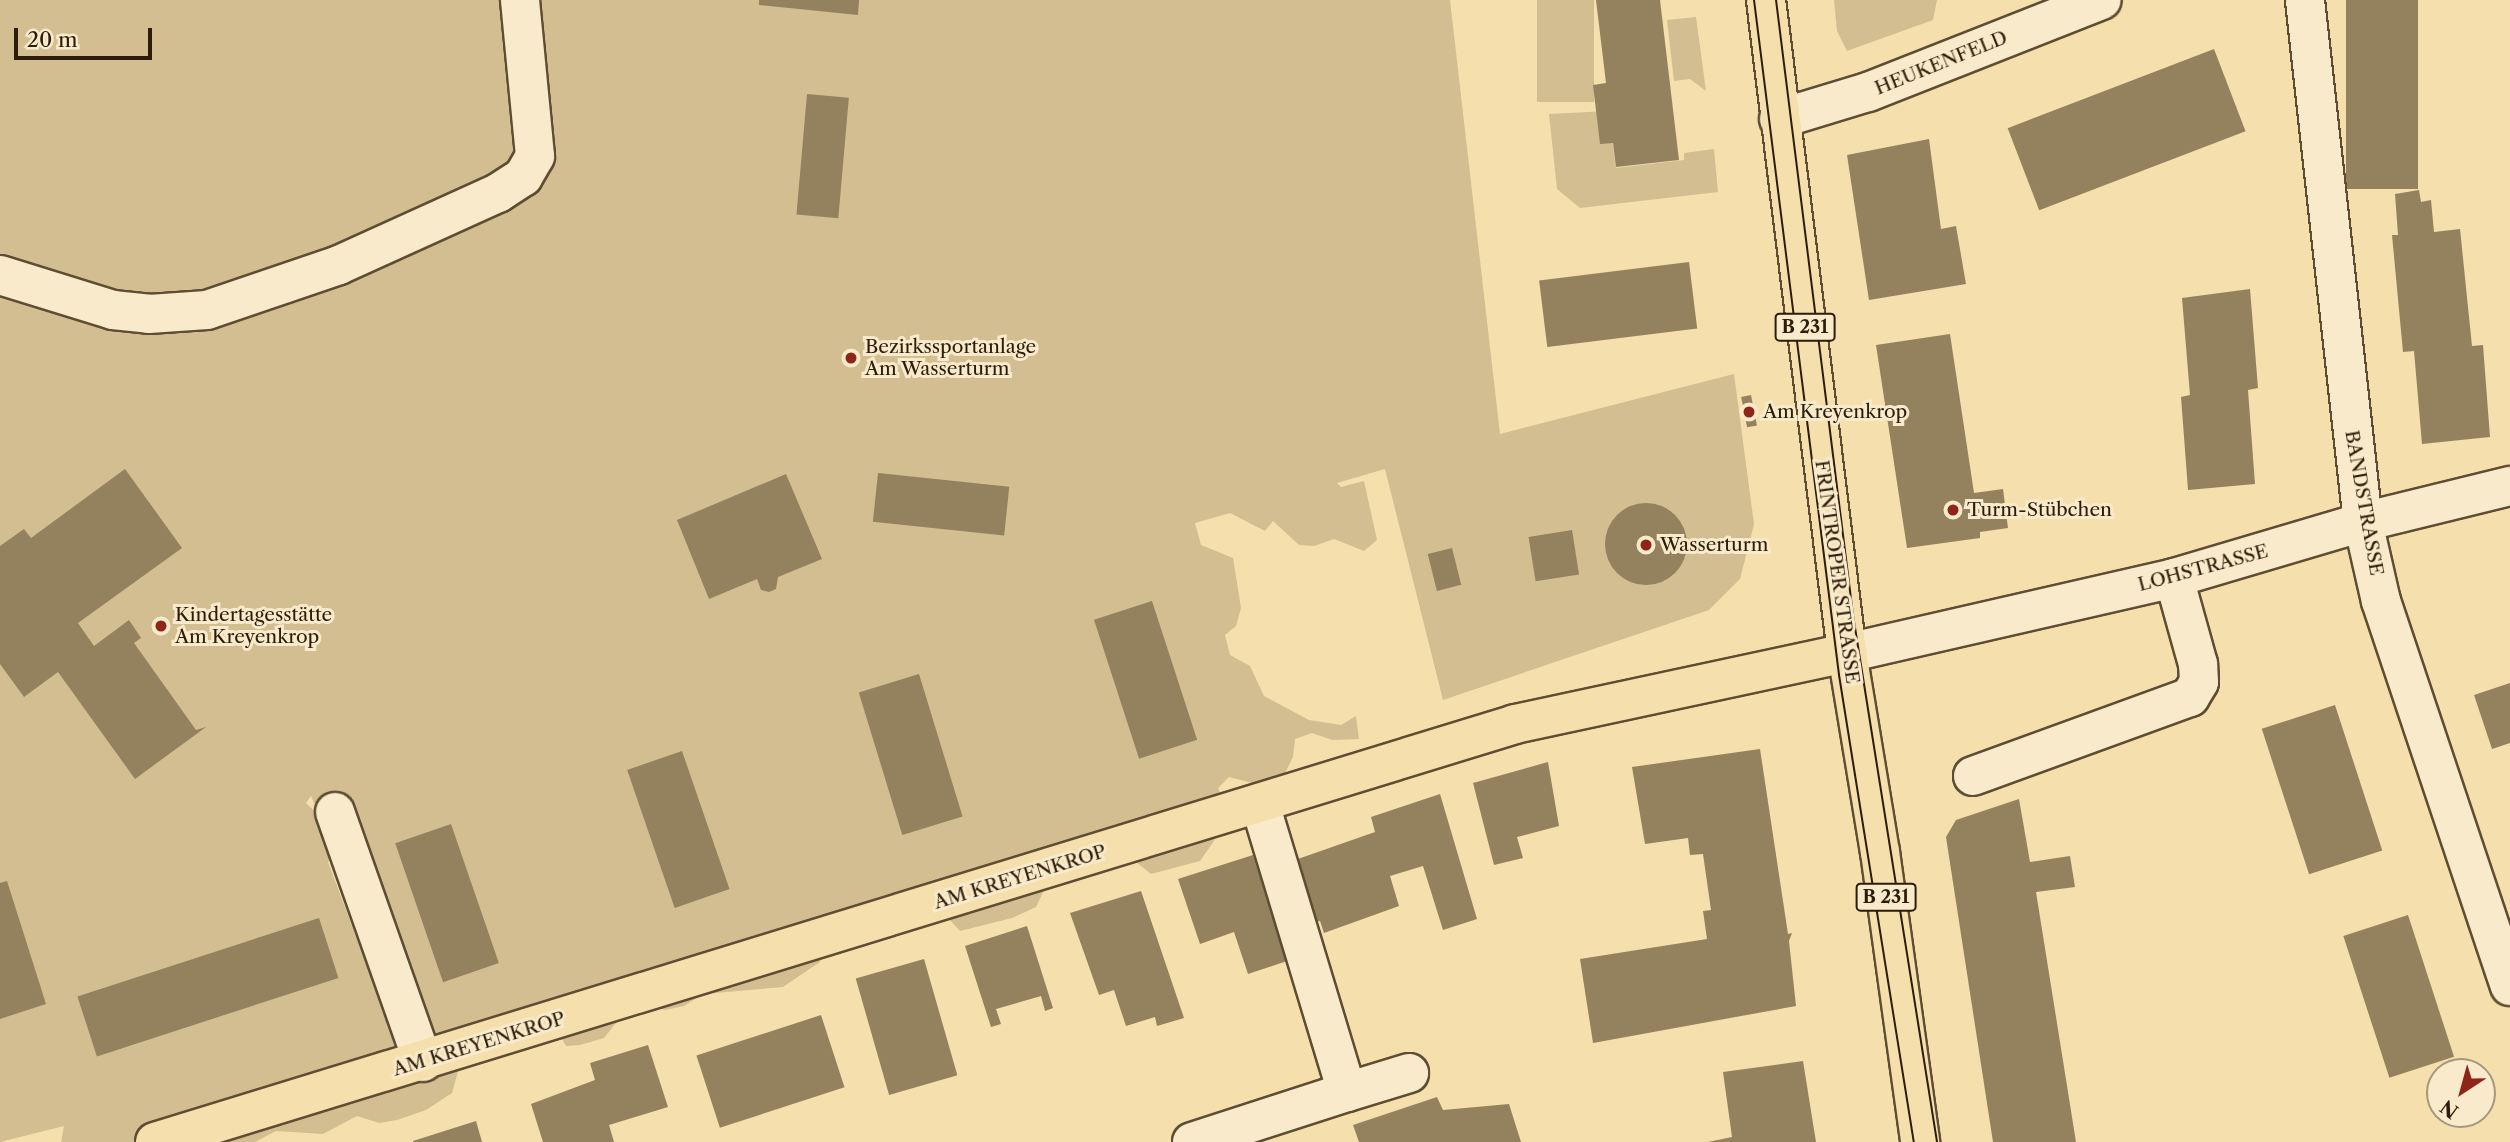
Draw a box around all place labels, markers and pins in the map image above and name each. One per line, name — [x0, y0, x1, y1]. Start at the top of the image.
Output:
place label: Bezirkssportanlage Am Wasserturm — [865, 336, 1036, 380]
marker: Bezirkssportanlage Am Wasserturm — [843, 350, 859, 366]
place label: Am Kreyenkrop — [1763, 401, 1907, 423]
marker: Am Kreyenkrop — [1741, 404, 1757, 420]
place label: Turm-Stübchen — [1967, 499, 2112, 521]
marker: Turm-Stübchen — [1945, 502, 1961, 518]
place label: Wasserturm — [1660, 534, 1768, 556]
marker: Wasserturm — [1638, 537, 1654, 553]
place label: Kindertagesstätte Am Kreyenkrop — [175, 604, 332, 648]
marker: Kindertagesstätte Am Kreyenkrop — [153, 618, 169, 634]

